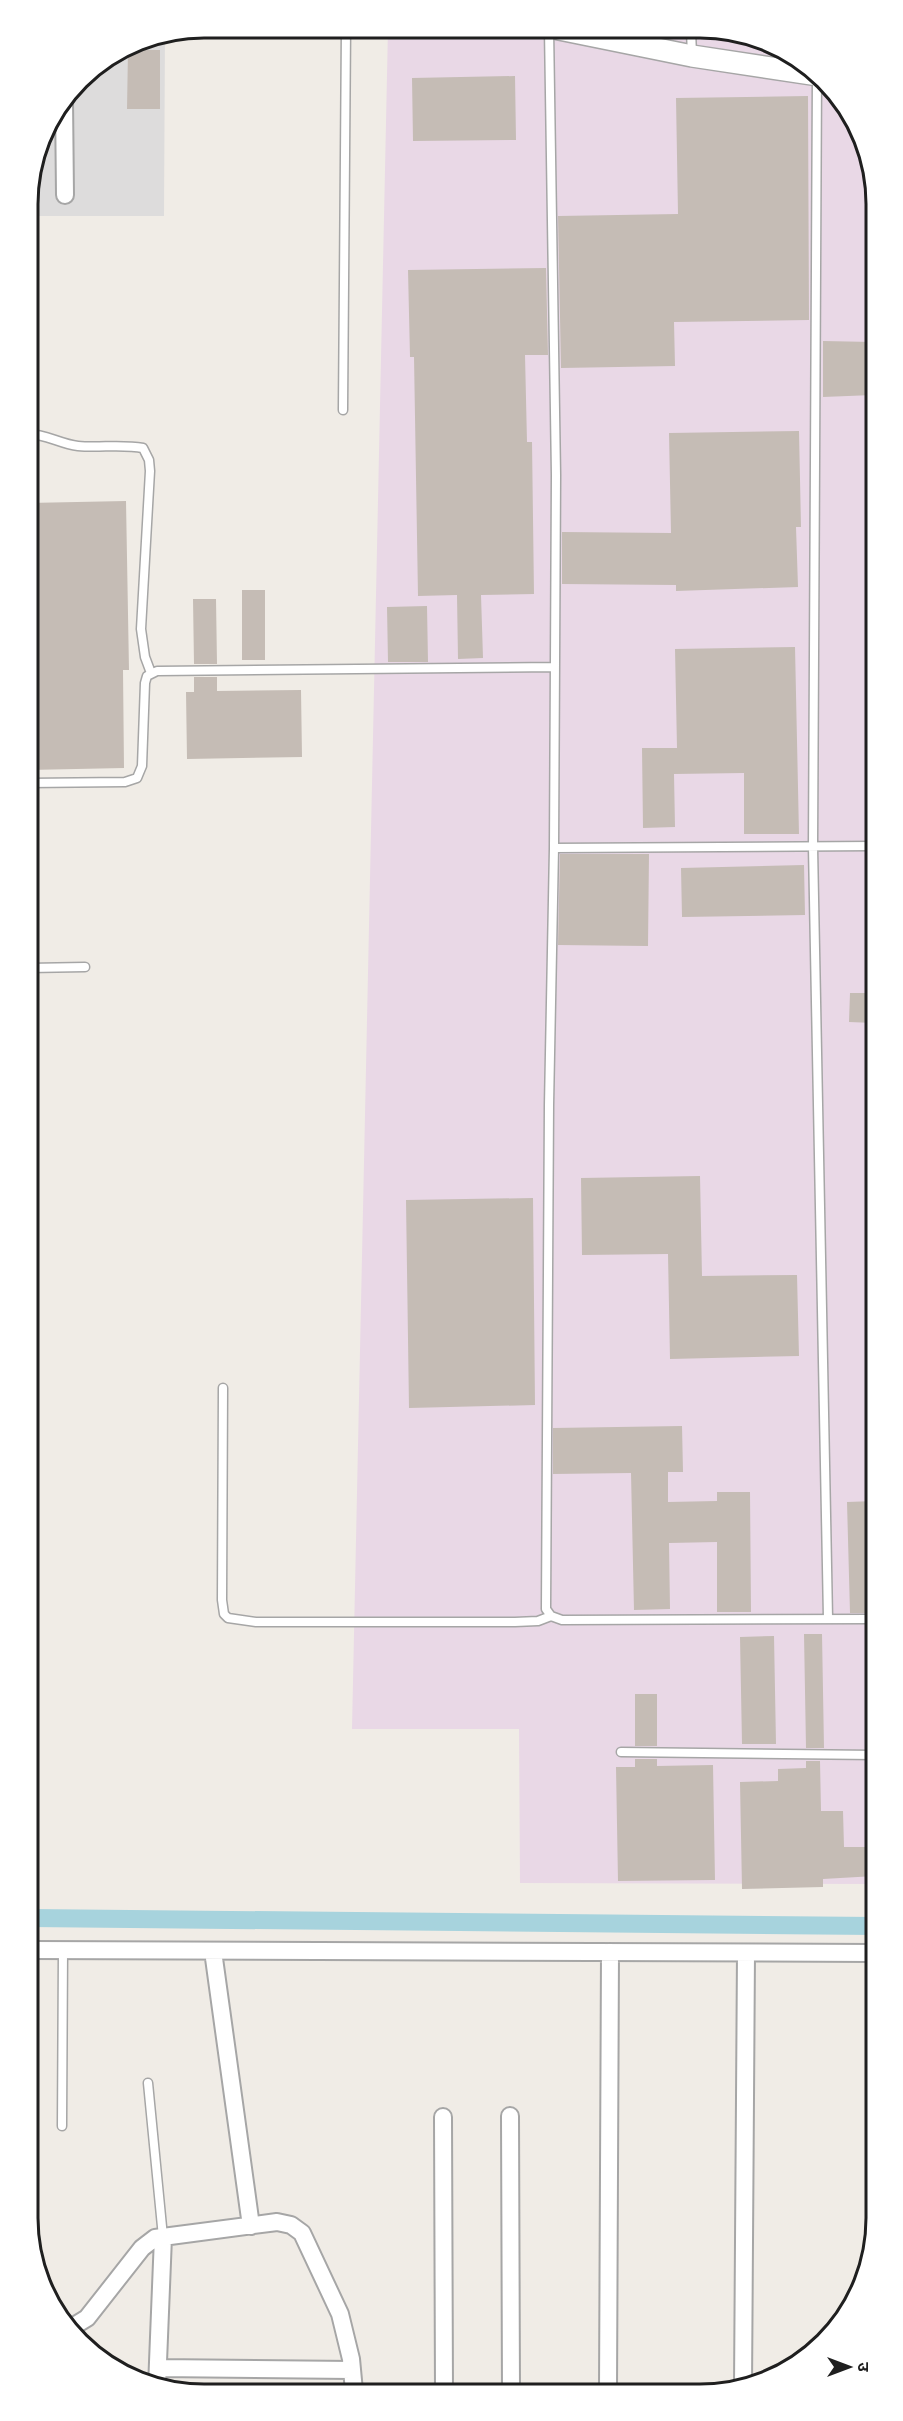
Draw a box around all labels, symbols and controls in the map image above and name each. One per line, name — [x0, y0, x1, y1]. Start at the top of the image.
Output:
north arrow — [819, 2337, 879, 2397]
text: उ — [853, 2362, 875, 2372]

